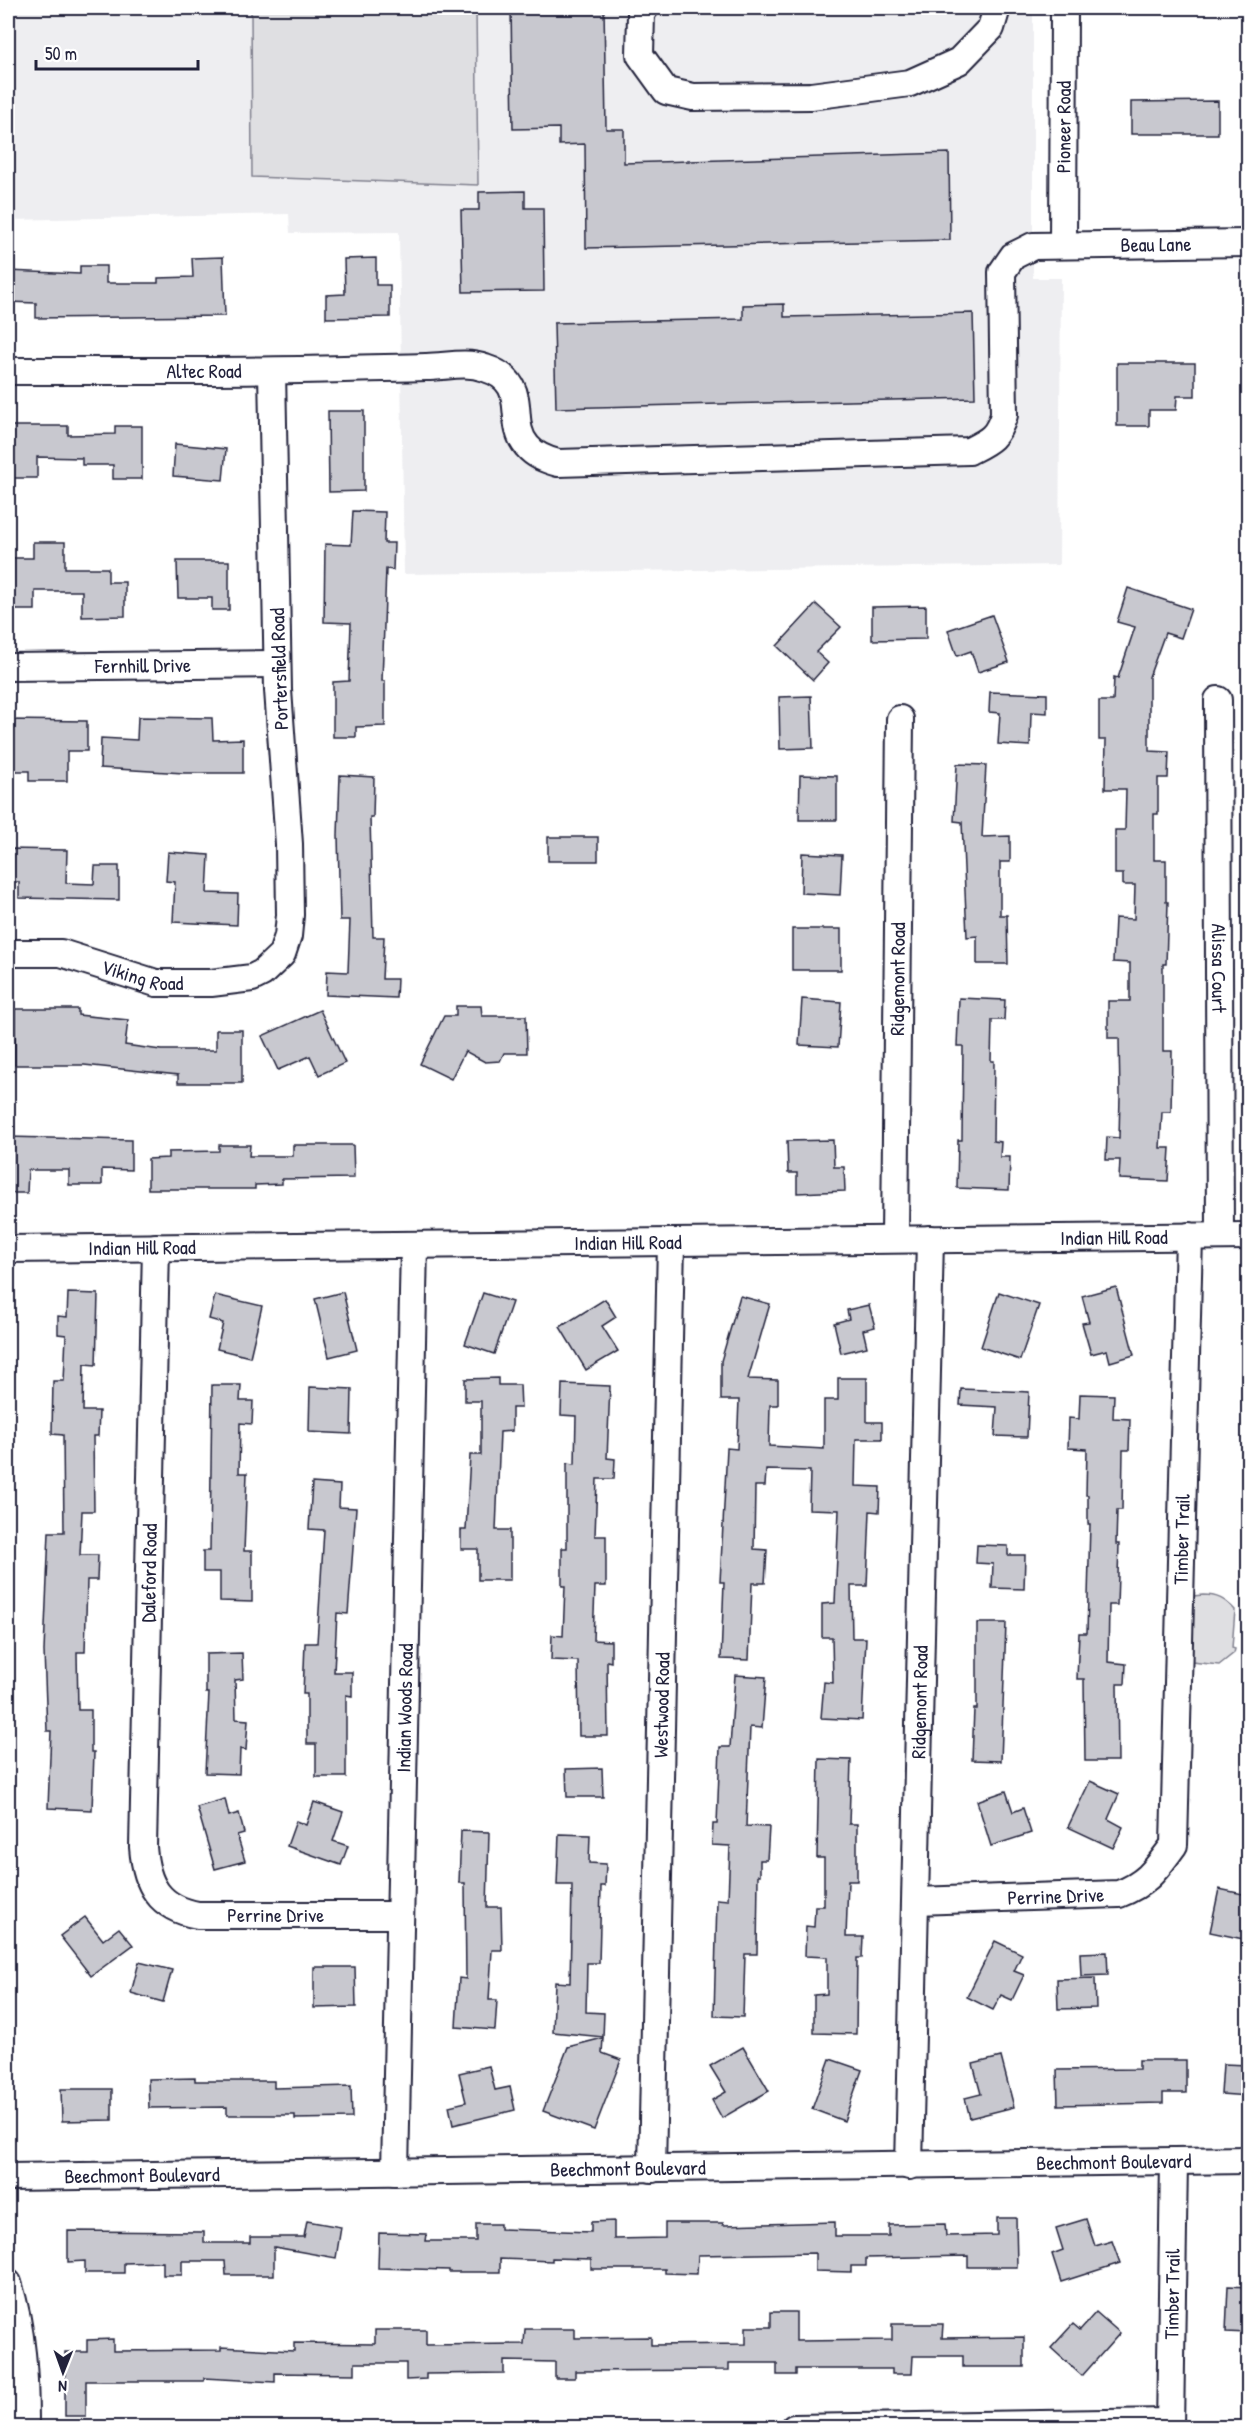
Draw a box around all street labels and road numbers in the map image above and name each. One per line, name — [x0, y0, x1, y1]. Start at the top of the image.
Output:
street label: Pioneer Road — [1049, 81, 1077, 173]
street label: Beau Lane — [1120, 230, 1192, 258]
street label: Altec Road — [166, 357, 242, 384]
street label: Portersfield Road — [263, 607, 294, 730]
street label: Fernhill Drive — [94, 651, 191, 679]
street label: Ridgemont Road — [883, 922, 911, 1036]
street label: Alissa Court — [1206, 923, 1233, 1014]
street label: Viking Road — [98, 953, 184, 996]
street label: Indian Hill Road — [1060, 1223, 1168, 1251]
street label: Indian Hill Road — [574, 1228, 682, 1256]
street label: Indian Hill Road — [88, 1233, 196, 1261]
street label: Timber Trail — [1166, 1493, 1196, 1585]
street label: Daleford Road — [134, 1523, 163, 1623]
street label: Indian Woods Road — [389, 1643, 419, 1773]
street label: Ridgemont Road — [904, 1645, 934, 1759]
street label: Westwood Road — [646, 1652, 676, 1758]
street label: Perrine Drive — [1007, 1881, 1105, 1911]
street label: Perrine Drive — [227, 1901, 324, 1928]
street label: Beechmont Boulevard — [1036, 2147, 1192, 2176]
street label: Beechmont Boulevard — [550, 2153, 706, 2183]
street label: Beechmont Boulevard — [64, 2160, 220, 2189]
street label: Timber Trail — [1157, 2248, 1186, 2340]

